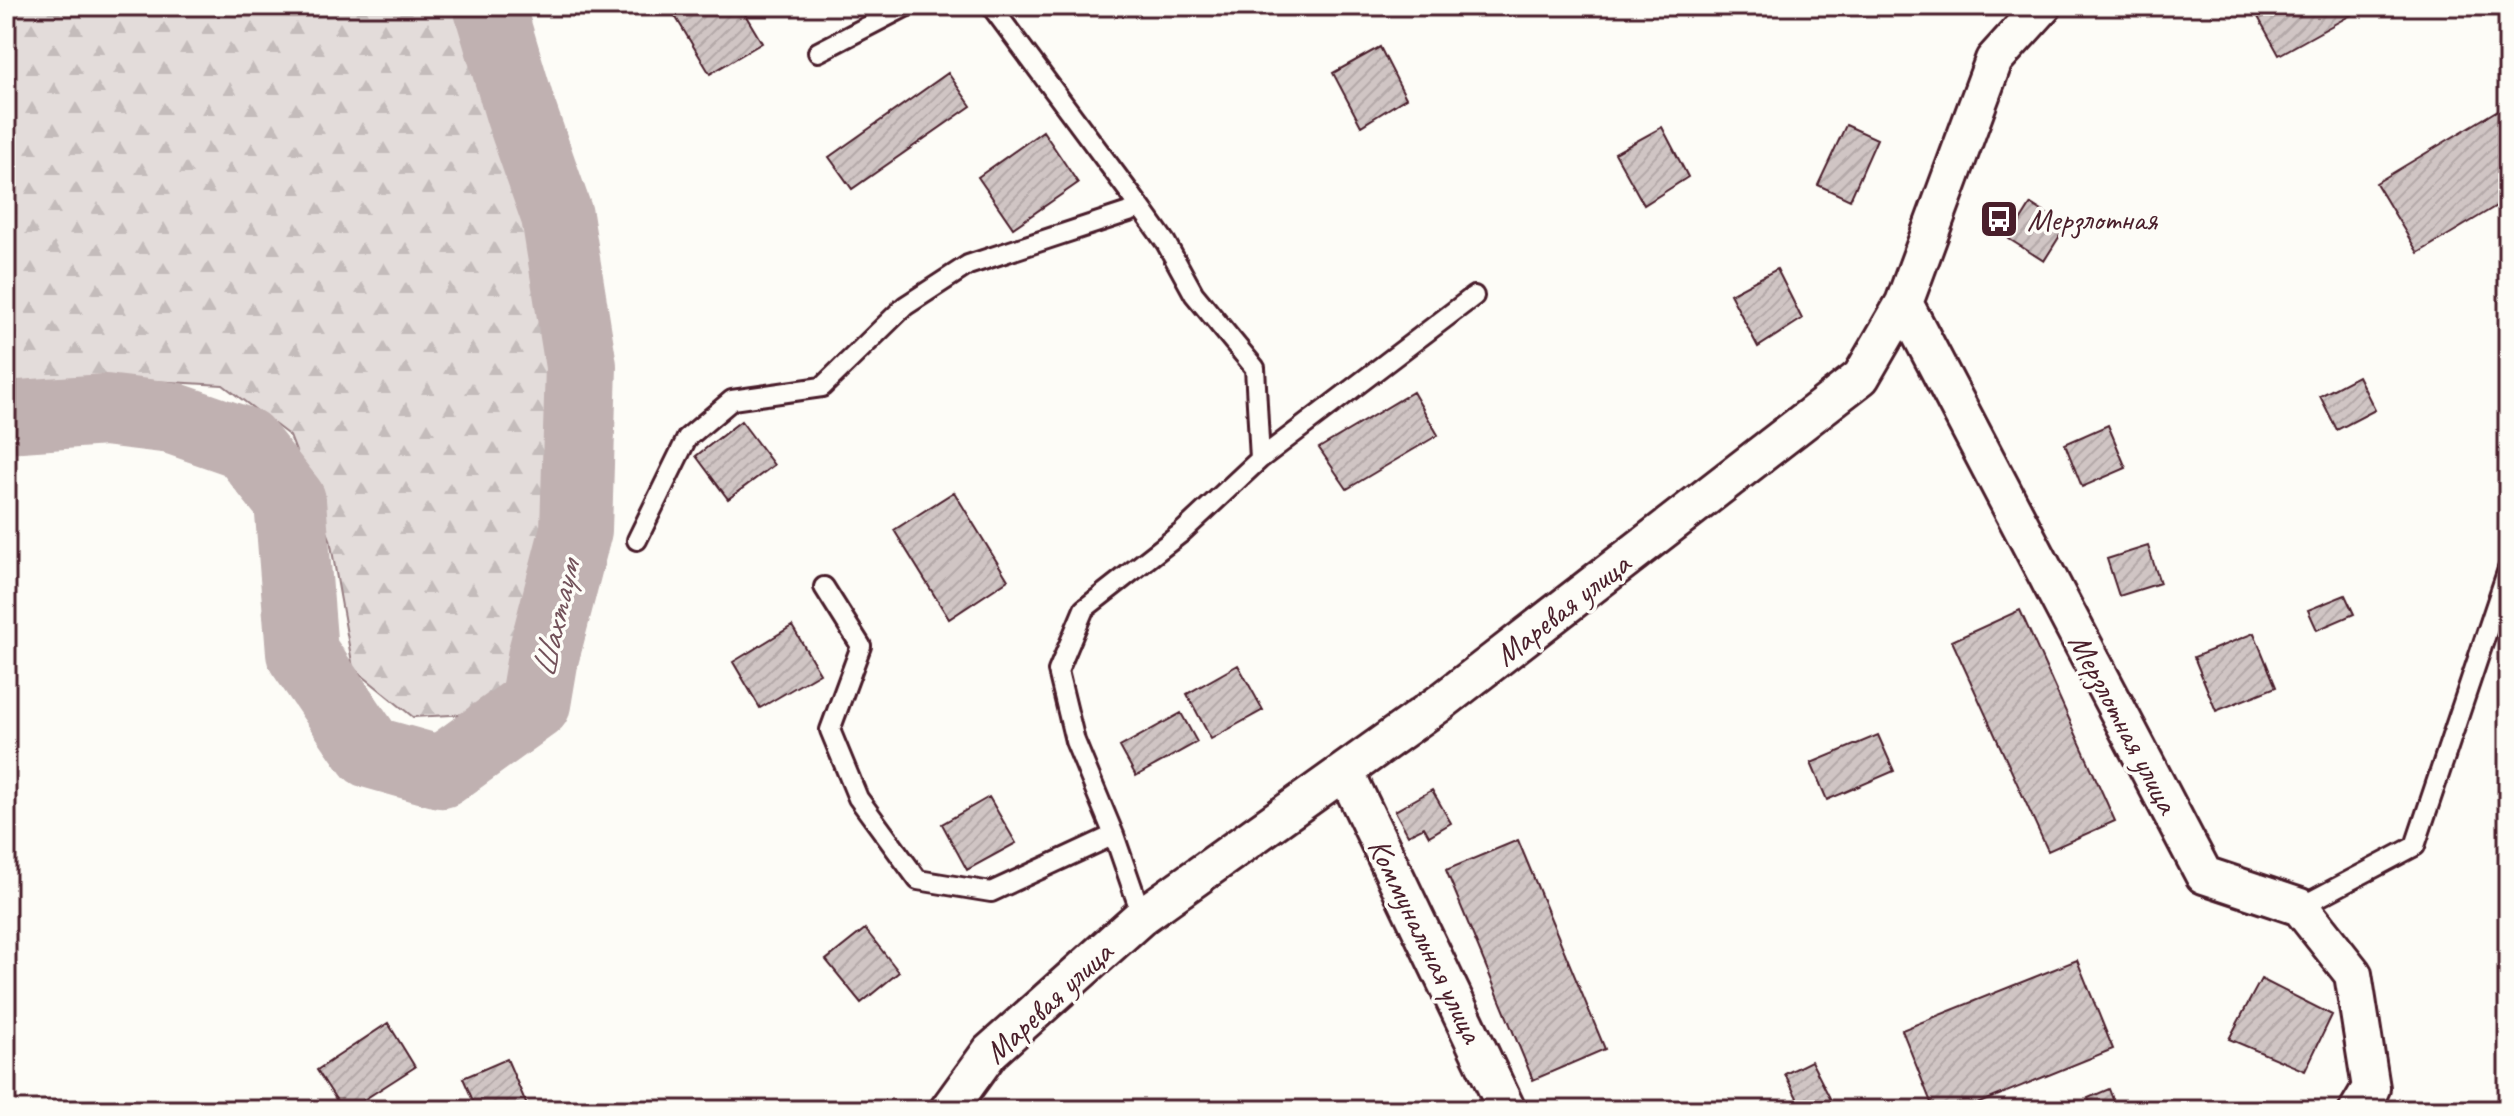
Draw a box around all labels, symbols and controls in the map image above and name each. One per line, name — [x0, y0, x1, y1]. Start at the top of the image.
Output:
bus stop icon: Мерзлотная — [1978, 198, 2020, 240]
place label: Мерзлотная — [2027, 199, 2159, 240]
street label: Маревая улица — [1486, 542, 1640, 675]
water label: Шахтаум — [521, 552, 591, 681]
street label: Мерзлотная улица — [2059, 626, 2189, 822]
street label: Коммунальная улица — [1358, 831, 1494, 1051]
street label: Маревая улица — [975, 931, 1123, 1072]

